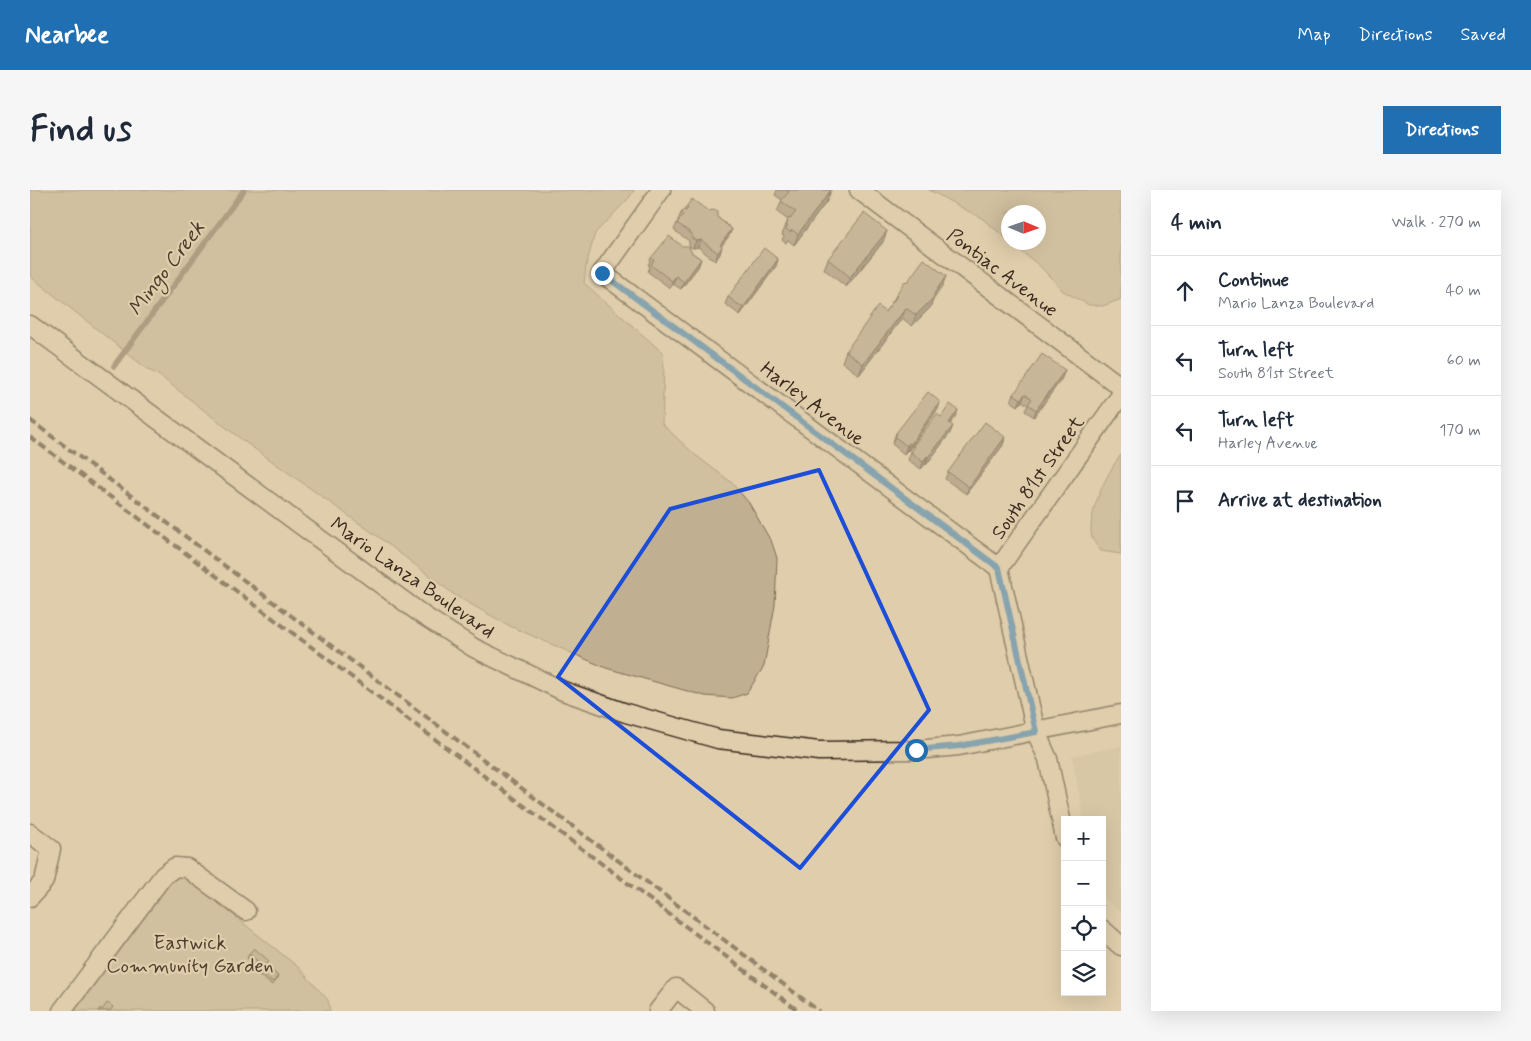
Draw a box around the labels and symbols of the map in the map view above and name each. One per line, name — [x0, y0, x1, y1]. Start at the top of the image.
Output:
north arrow — [1001, 205, 1046, 250]
water label: Mingo Creek — [122, 215, 213, 323]
street label: Pontiac Avenue — [941, 222, 1063, 324]
route end — [591, 262, 614, 285]
street label: Harley Avenue — [754, 356, 870, 452]
street label: South 81st Street — [986, 410, 1091, 545]
street label: Mario Lanza Boulevard — [324, 511, 500, 645]
route start — [905, 739, 928, 762]
park label: Eastwick Community Garden — [106, 930, 274, 980]

